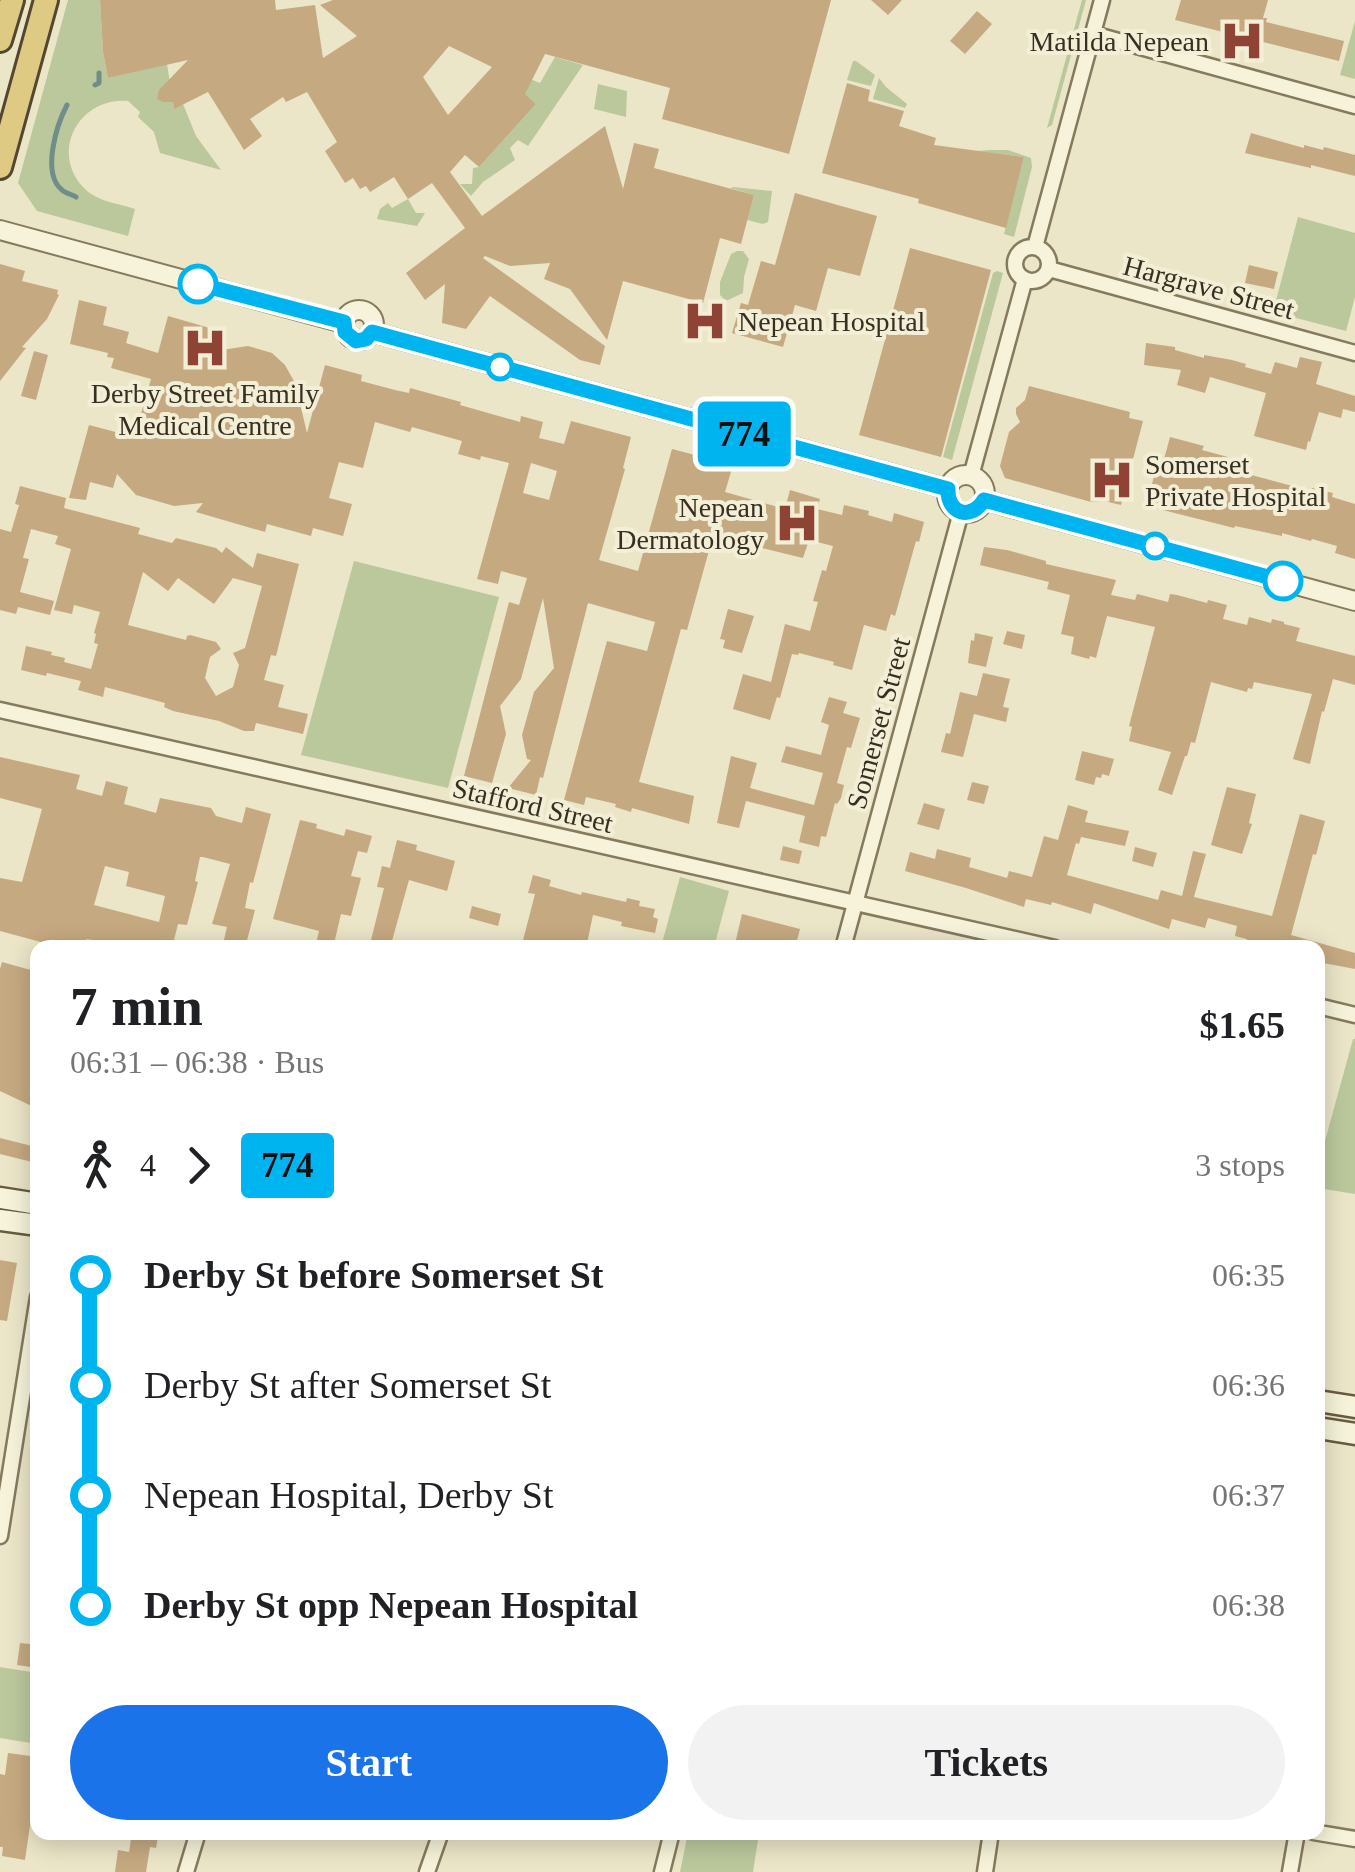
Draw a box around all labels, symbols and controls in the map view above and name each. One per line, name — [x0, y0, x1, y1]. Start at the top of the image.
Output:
hospital icon: Matilda Nepean — [1218, 17, 1266, 65]
place label: Matilda Nepean — [1029, 26, 1209, 57]
street label: Hargrave Street — [1120, 250, 1298, 325]
unlabelled marker — [179, 265, 217, 303]
hospital icon: Nepean Hospital — [681, 297, 729, 345]
place label: Nepean Hospital — [738, 306, 926, 337]
hospital icon: Derby Street Family Medical Centre — [181, 324, 229, 372]
unlabelled marker — [487, 354, 513, 380]
place label: Derby Street Family Medical Centre — [91, 378, 319, 441]
line badge: 774 — [686, 402, 802, 466]
text: 774 — [718, 415, 770, 454]
place label: Somerset Private Hospital — [1145, 449, 1326, 512]
hospital icon: Somerset Private Hospital — [1088, 456, 1136, 504]
place label: Nepean Dermatology — [616, 492, 764, 555]
hospital icon: Nepean Dermatology — [773, 499, 821, 547]
unlabelled marker — [1142, 533, 1168, 559]
unlabelled marker — [1264, 562, 1302, 600]
street label: Somerset Street — [841, 634, 916, 812]
street label: Stafford Street — [450, 772, 616, 839]
text: 7 min — [70, 976, 203, 1037]
text: $1.65 — [1200, 1004, 1285, 1046]
text: 06:31 – 06:38 · Bus — [70, 1044, 324, 1080]
icon: walk — [70, 1138, 125, 1193]
icon: forward — [171, 1138, 226, 1193]
text: 774 — [261, 1146, 314, 1185]
text: 4 — [140, 1147, 156, 1183]
text: 3 stops — [1195, 1147, 1285, 1183]
text: Derby St before Somerset St — [144, 1254, 603, 1296]
text: 06:35 — [1212, 1257, 1285, 1293]
text: Derby St after Somerset St — [144, 1364, 551, 1406]
text: 06:36 — [1212, 1367, 1285, 1403]
text: Nepean Hospital, Derby St — [144, 1474, 553, 1516]
text: 06:37 — [1212, 1477, 1285, 1513]
text: Derby St opp Nepean Hospital — [144, 1584, 638, 1626]
text: 06:38 — [1212, 1587, 1285, 1623]
button: Start — [70, 1705, 668, 1820]
button: Tickets — [688, 1705, 1285, 1820]

